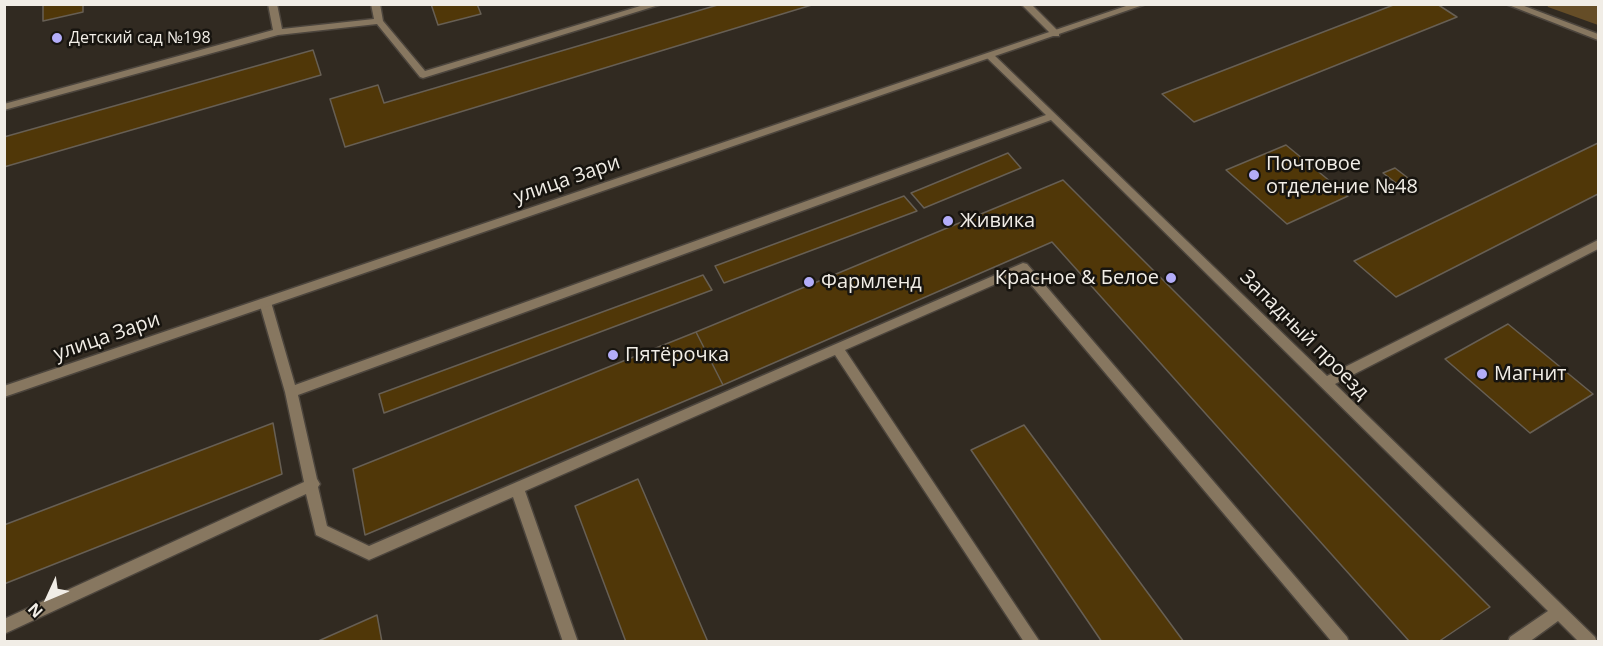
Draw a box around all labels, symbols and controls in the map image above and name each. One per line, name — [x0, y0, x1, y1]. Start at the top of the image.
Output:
place label: Детский сад №198 — [69, 28, 211, 48]
marker: Детский сад №198 — [50, 31, 64, 45]
street label: улица Зари — [511, 151, 623, 209]
place label: Почтовое отделение №48 — [1266, 152, 1418, 199]
marker: Почтовое отделение №48 — [1247, 168, 1261, 182]
place label: Живика — [960, 209, 1035, 233]
marker: Живика — [941, 214, 955, 228]
street label: Западный проезд — [1234, 265, 1374, 405]
place label: Красное & Белое — [995, 266, 1159, 290]
place label: Фармленд — [821, 270, 922, 294]
marker: Красное & Белое — [1164, 271, 1178, 285]
marker: Фармленд — [802, 275, 816, 289]
street label: улица Зари — [51, 308, 163, 366]
place label: Пятёрочка — [625, 343, 729, 367]
marker: Пятёрочка — [606, 348, 620, 362]
place label: Магнит — [1494, 362, 1567, 386]
marker: Магнит — [1475, 367, 1489, 381]
north arrow — [18, 568, 78, 628]
text: N — [23, 598, 47, 623]

